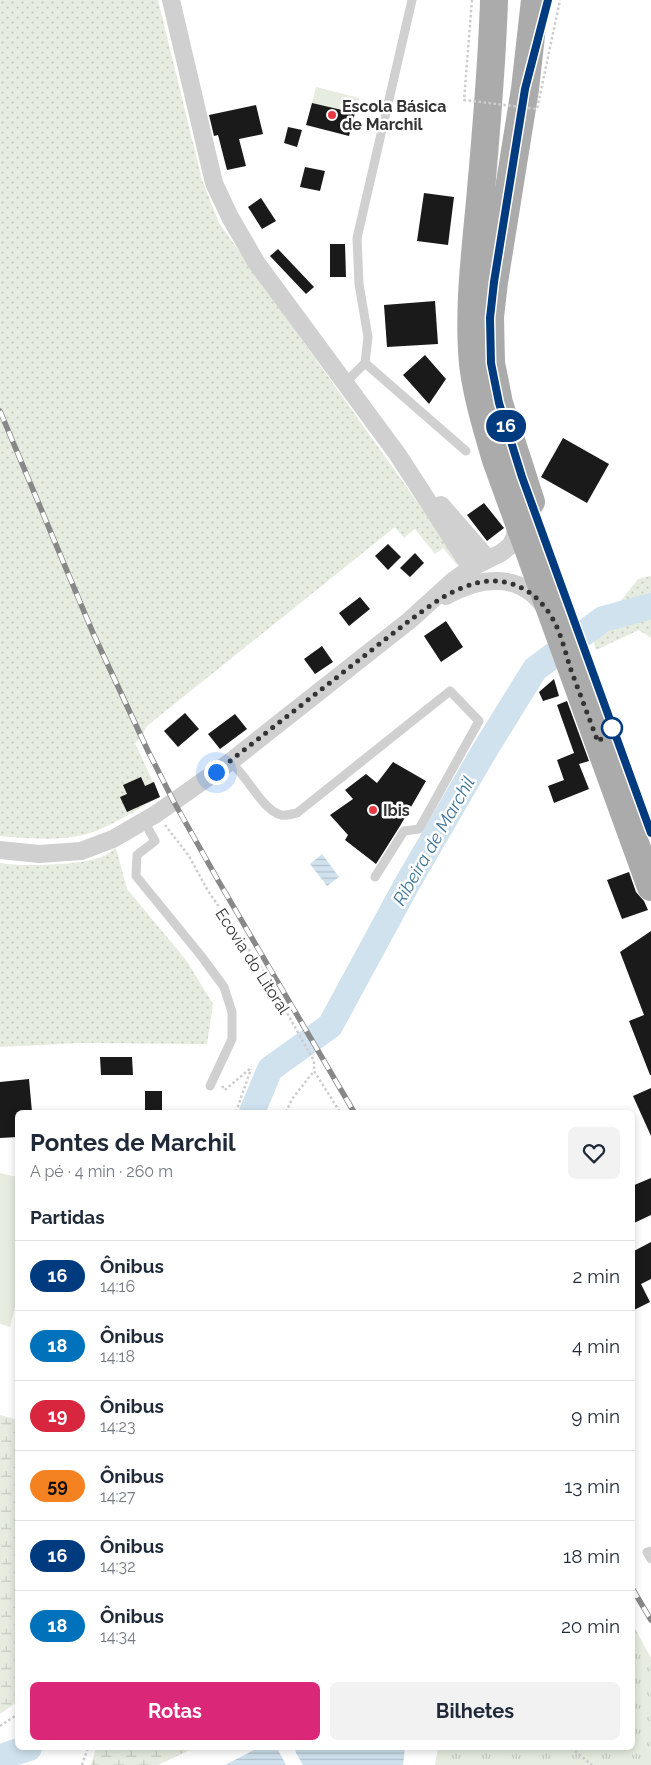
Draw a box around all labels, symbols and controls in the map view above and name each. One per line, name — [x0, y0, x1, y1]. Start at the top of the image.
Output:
place label: Escola Básica de Marchil — [342, 97, 446, 134]
marker: Escola Básica de Marchil — [326, 109, 338, 121]
line badge: 16 — [484, 410, 528, 442]
text: 16 — [496, 415, 516, 436]
unlabelled marker — [601, 717, 623, 739]
your location — [204, 760, 229, 785]
water label: Ribeira de Marchil — [388, 773, 479, 909]
place label: Ibis — [383, 801, 410, 820]
marker: Ibis — [367, 804, 379, 816]
street label: Ecovia do Litoral — [211, 905, 294, 1018]
button: heart — [568, 1127, 620, 1179]
text: Pontes de Marchil — [30, 1128, 236, 1157]
text: A pé · 4 min · 260 m — [30, 1162, 173, 1181]
text: Partidas — [30, 1206, 105, 1228]
text: Ônibus — [100, 1255, 164, 1277]
text: 16 — [48, 1265, 67, 1286]
text: 2 min — [573, 1265, 620, 1287]
text: 14:16 — [100, 1277, 135, 1296]
text: Ônibus — [100, 1325, 164, 1347]
text: 18 — [48, 1335, 67, 1356]
text: 4 min — [572, 1335, 620, 1357]
text: 14:18 — [100, 1347, 135, 1366]
text: Ônibus — [100, 1395, 164, 1417]
text: 19 — [48, 1405, 67, 1426]
text: 9 min — [571, 1405, 620, 1427]
text: 14:23 — [100, 1417, 135, 1436]
text: Ônibus — [100, 1465, 164, 1487]
text: 59 — [47, 1475, 68, 1496]
text: 13 min — [564, 1475, 620, 1497]
text: 14:27 — [100, 1487, 136, 1506]
text: Ônibus — [100, 1535, 164, 1557]
text: 16 — [48, 1545, 67, 1566]
text: 18 min — [563, 1545, 620, 1567]
text: 14:32 — [100, 1557, 135, 1576]
text: Ônibus — [100, 1605, 164, 1627]
text: 18 — [48, 1615, 67, 1636]
text: 20 min — [561, 1615, 620, 1637]
text: 14:34 — [100, 1627, 136, 1646]
button: Rotas — [30, 1682, 320, 1740]
button: Bilhetes — [330, 1682, 620, 1740]

